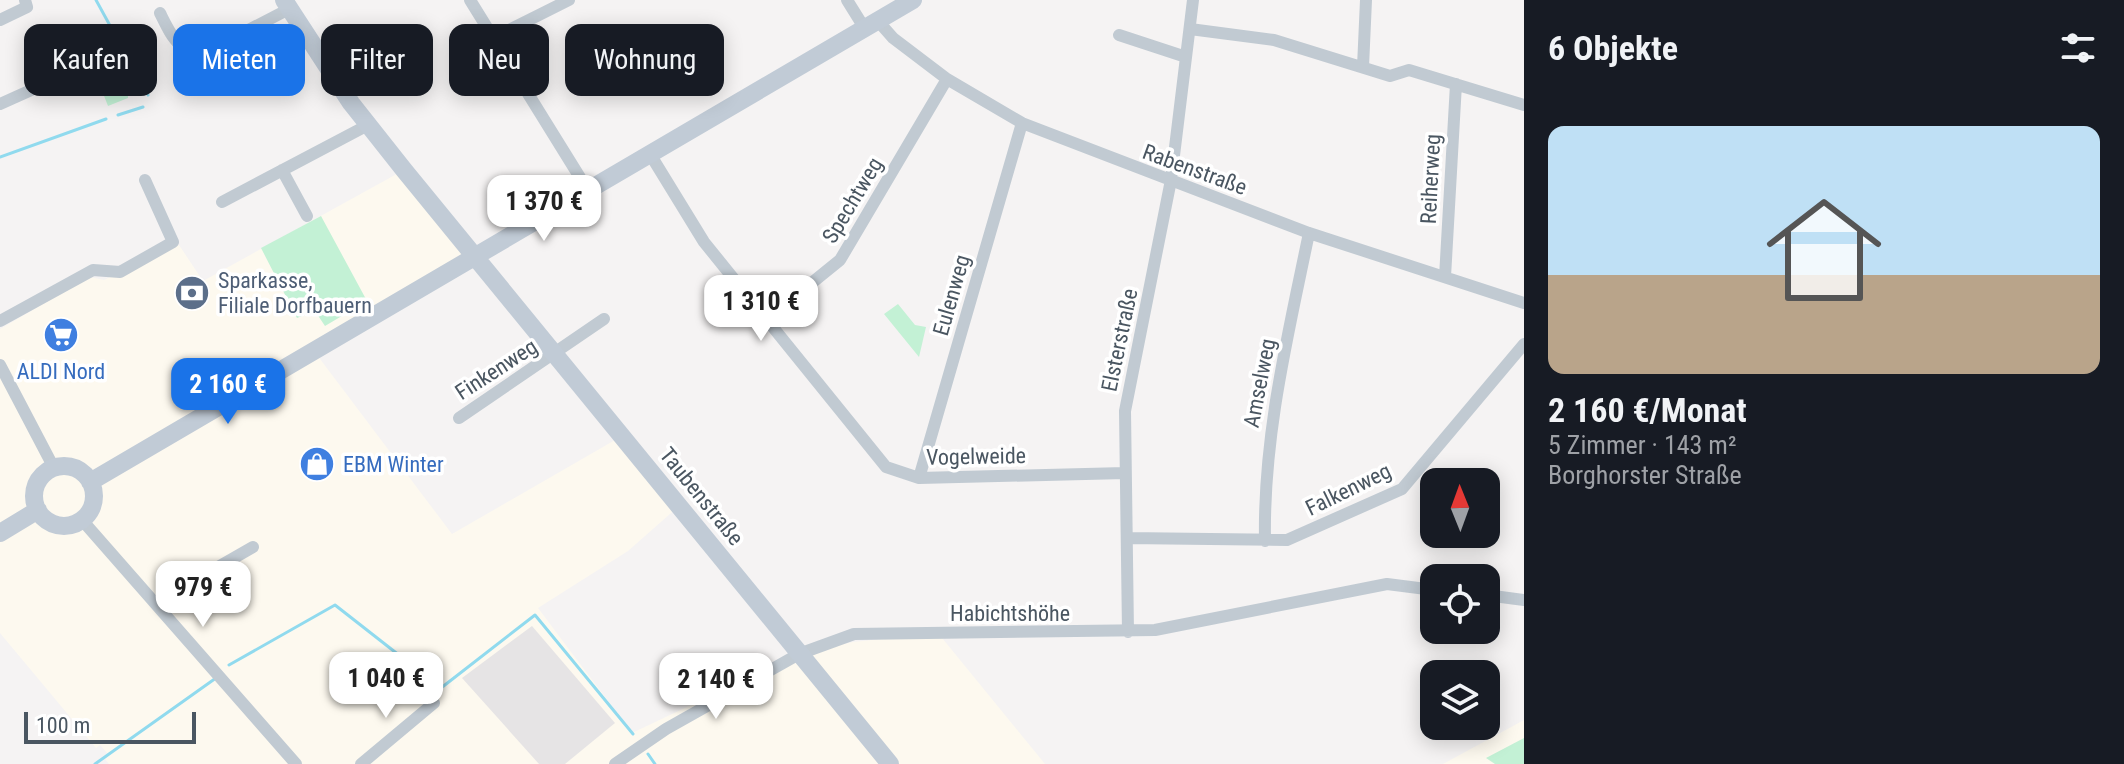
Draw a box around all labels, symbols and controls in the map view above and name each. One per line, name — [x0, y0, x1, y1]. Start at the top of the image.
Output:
chip: Kaufen — [24, 24, 157, 96]
chip: Mieten — [173, 24, 305, 96]
chip: Filter — [321, 24, 433, 96]
chip: Neu — [449, 24, 549, 96]
chip: Wohnung — [565, 24, 724, 96]
icon: filters — [2056, 26, 2100, 70]
text: 6 Objekte — [1548, 28, 1678, 68]
street label: Reiherweg — [1416, 133, 1445, 225]
street label: Rabenstraße — [1139, 139, 1250, 200]
street label: Spechtweg — [817, 153, 888, 248]
pin: 1 370 € — [470, 175, 618, 243]
icon: home — [1752, 178, 1896, 322]
text: 1 370 € — [505, 186, 583, 216]
street label: Eulenweg — [928, 252, 975, 338]
place label: Sparkasse, Filiale Dorfbauern — [218, 268, 372, 318]
bank icon: Sparkasse, Filiale Dorfbauern — [173, 274, 211, 312]
pin: 1 310 € — [687, 275, 835, 343]
text: 1 310 € — [722, 286, 800, 316]
street label: Elsterstraße — [1096, 286, 1143, 394]
supermarket icon: ALDI Nord — [42, 316, 80, 354]
street label: Finkenweg — [451, 334, 542, 405]
street label: Amselweg — [1239, 336, 1280, 430]
pin: 2 160 € — [154, 358, 302, 426]
place label: ALDI Nord — [17, 359, 105, 384]
text: 2 160 € — [189, 369, 267, 399]
text: 2 160 €/Monat — [1548, 390, 1747, 430]
text: 5 Zimmer · 143 m² — [1548, 430, 1737, 460]
street label: Taubenstraße — [655, 442, 749, 550]
street label: Vogelweide — [926, 443, 1026, 470]
shop icon: EBM Winter — [298, 445, 336, 483]
place label: EBM Winter — [343, 452, 444, 477]
street label: Falkenweg — [1301, 458, 1395, 521]
text: Borghorster Straße — [1548, 460, 1742, 490]
north arrow — [1420, 468, 1500, 548]
map controls — [1420, 468, 1500, 740]
pin: 979 € — [147, 561, 259, 629]
button: locate — [1420, 564, 1500, 644]
text: 979 € — [174, 572, 232, 602]
street label: Habichtshöhe — [950, 601, 1070, 626]
pin: 1 040 € — [312, 652, 460, 720]
pin: 2 140 € — [642, 653, 790, 721]
button: layers — [1420, 660, 1500, 740]
text: 1 040 € — [347, 663, 425, 693]
text: 2 140 € — [677, 664, 755, 694]
scale bar — [24, 708, 196, 744]
text: 100 m — [36, 713, 90, 738]

